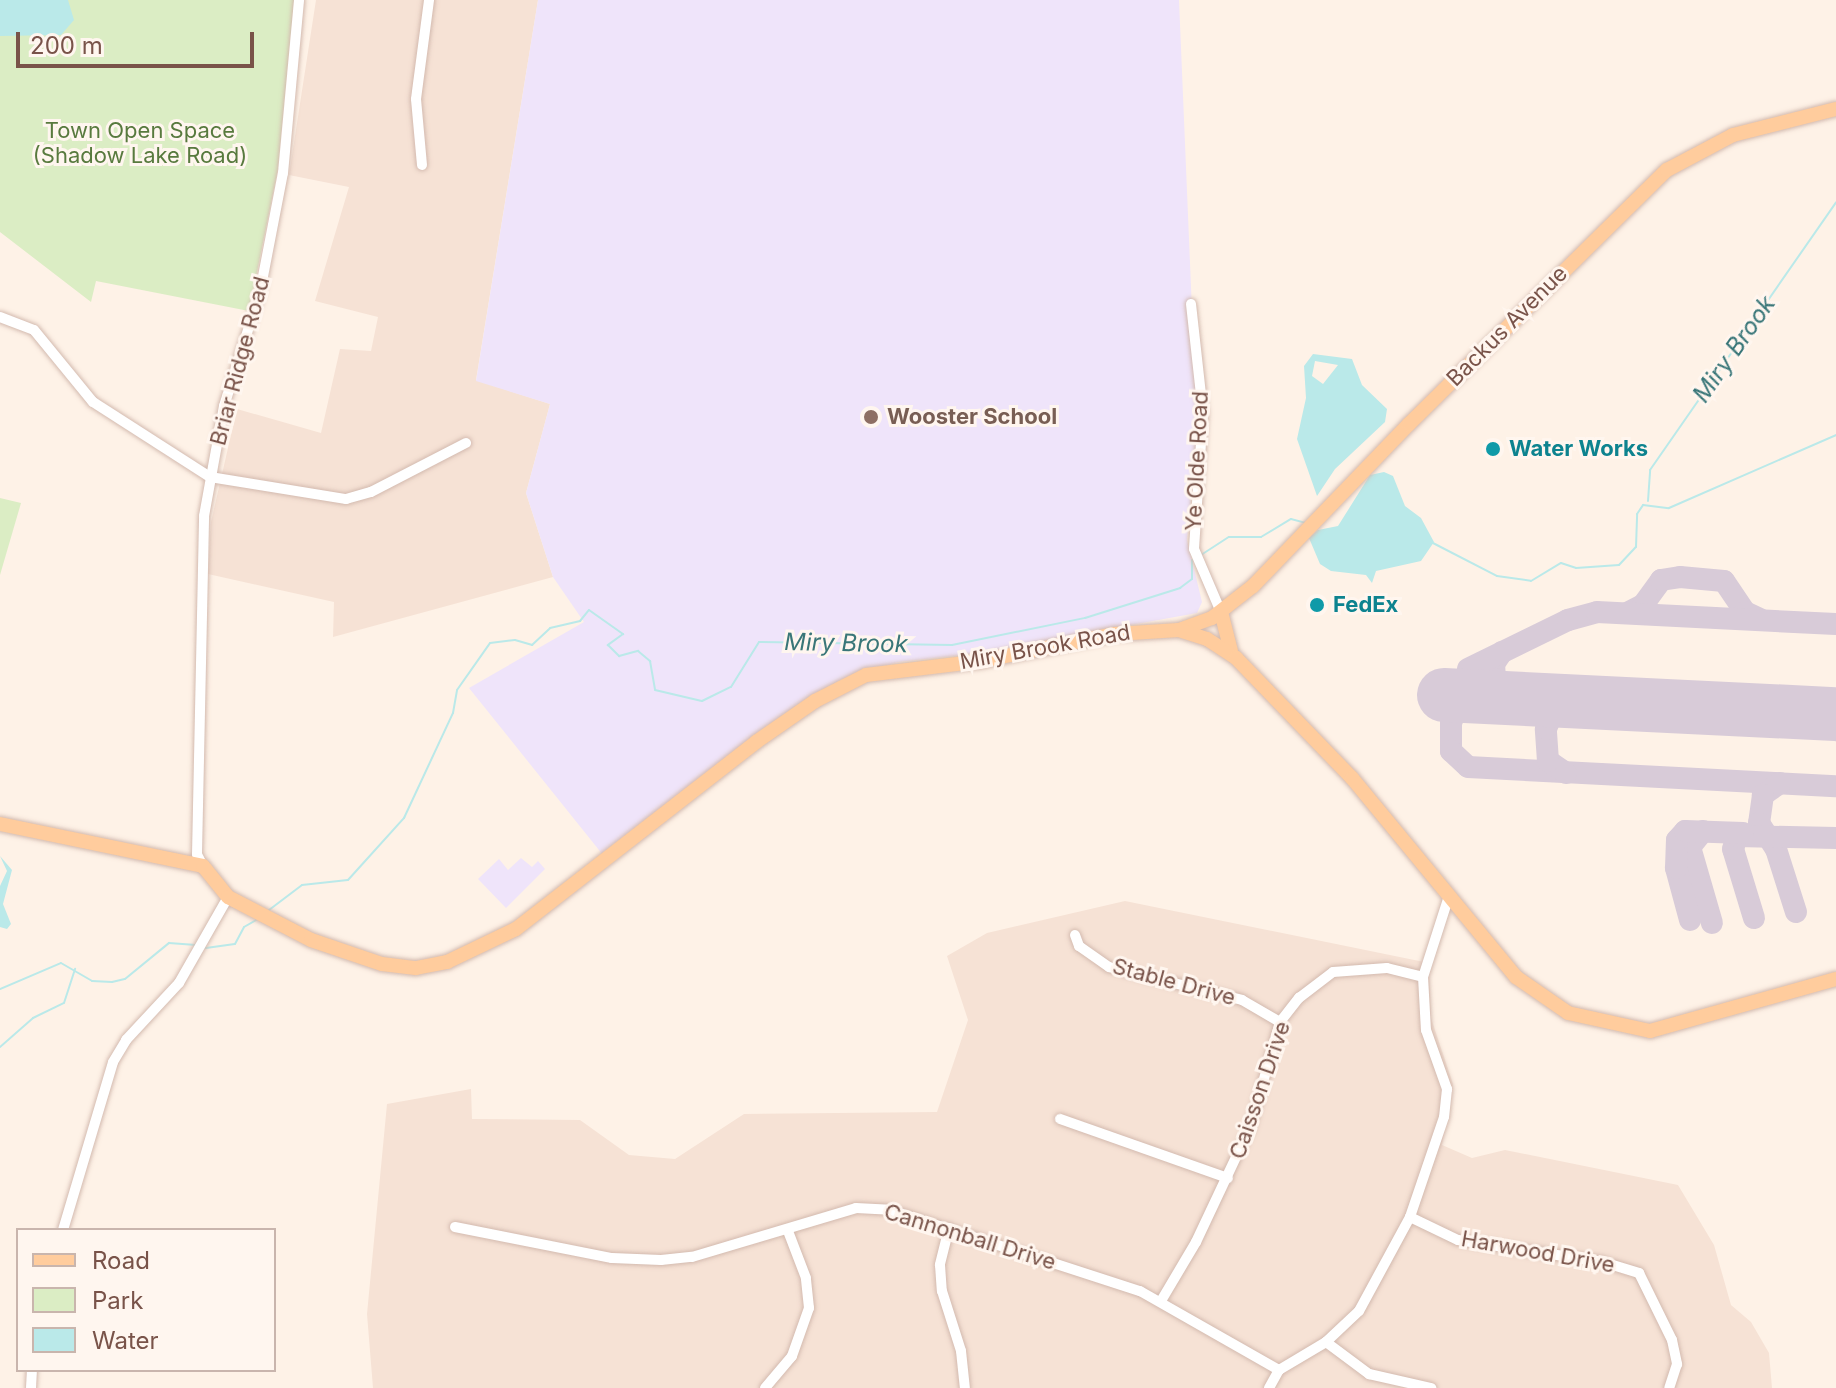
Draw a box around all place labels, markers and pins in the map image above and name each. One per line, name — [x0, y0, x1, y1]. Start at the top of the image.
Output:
place label: Wooster School — [887, 404, 1057, 430]
marker: Wooster School — [862, 408, 880, 426]
place label: Water Works — [1509, 436, 1648, 462]
marker: Water Works — [1484, 440, 1502, 458]
place label: FedEx — [1333, 592, 1398, 618]
marker: FedEx — [1308, 596, 1326, 614]

